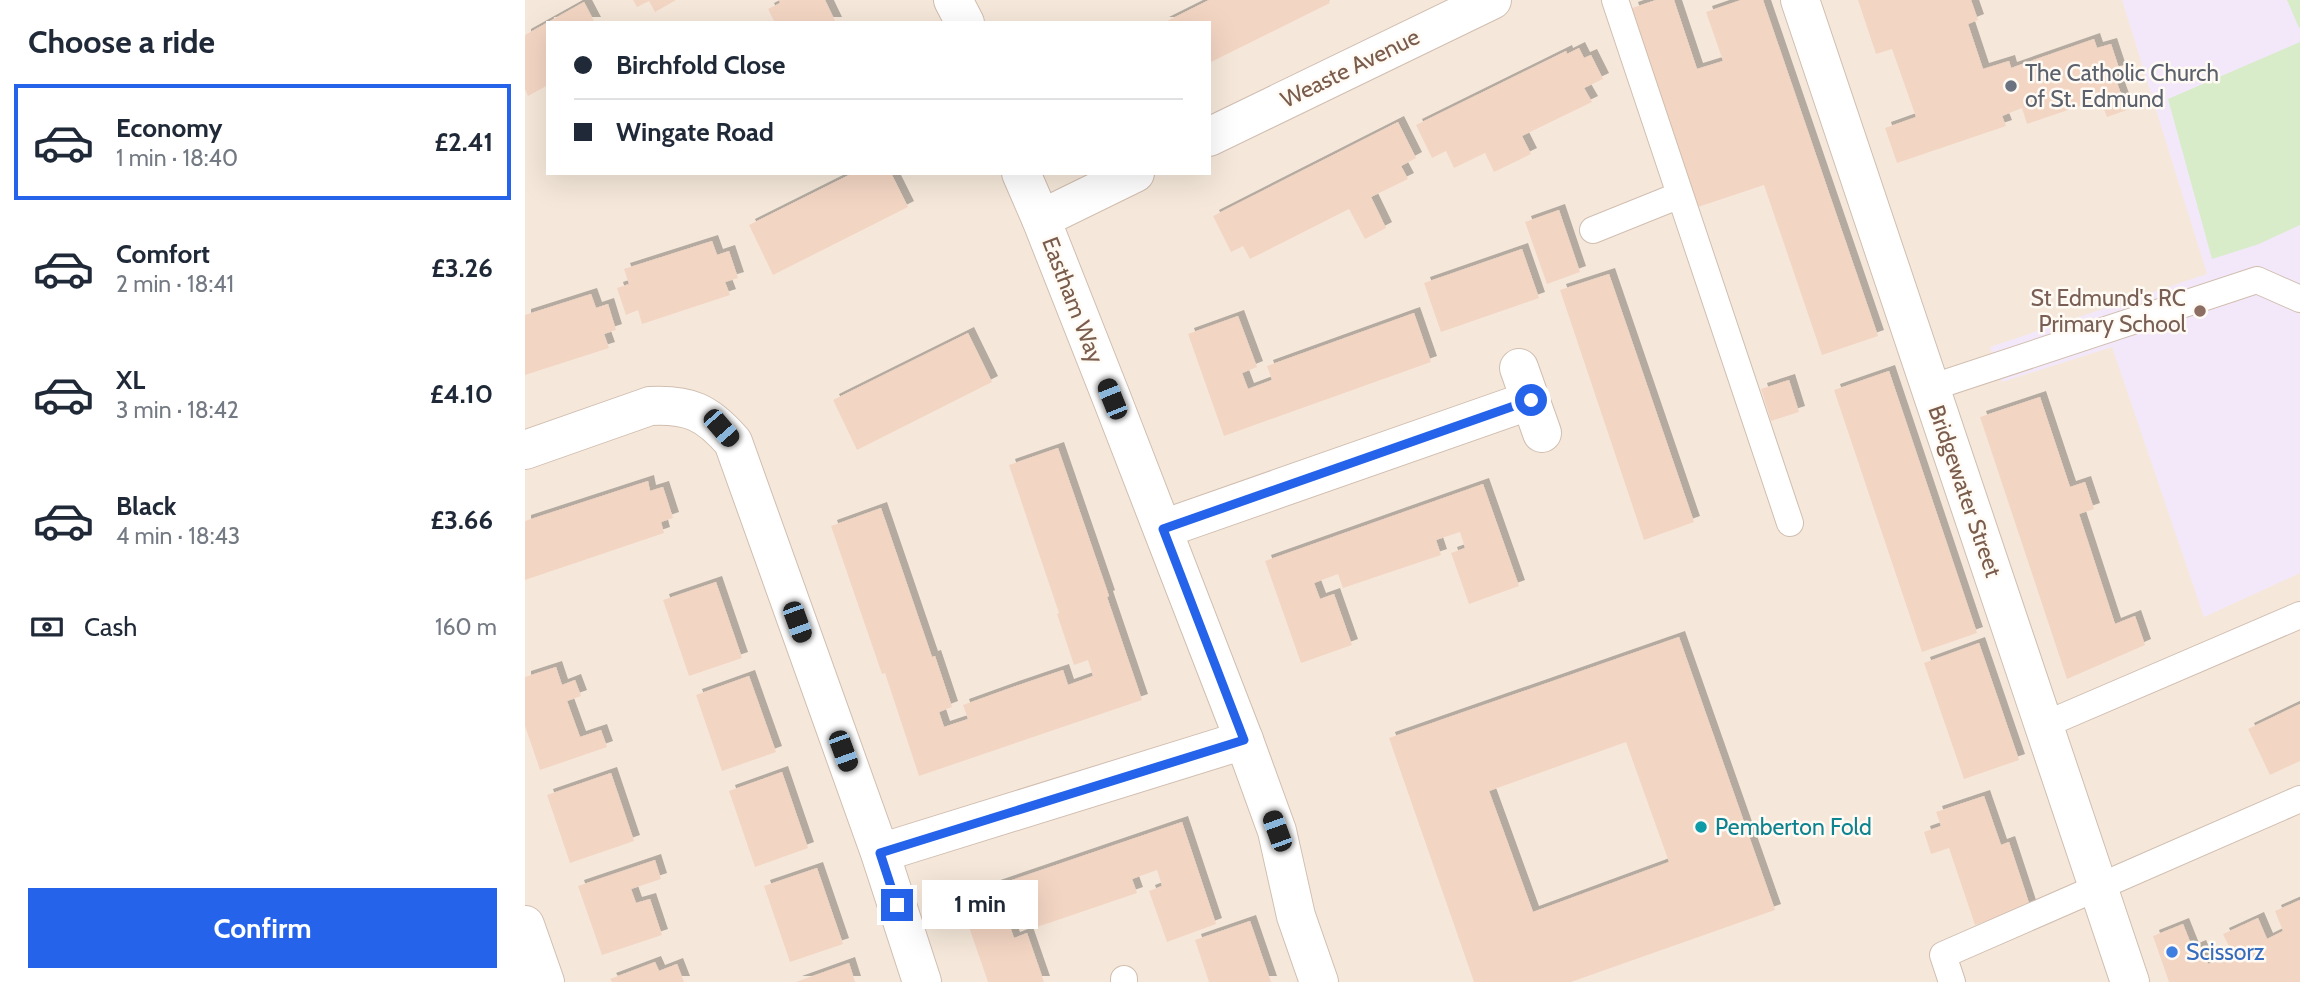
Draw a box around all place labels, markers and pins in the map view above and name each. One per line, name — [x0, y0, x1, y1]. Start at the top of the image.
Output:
place label: The Catholic Church of St. Edmund — [2025, 59, 2219, 113]
marker: The Catholic Church of St. Edmund — [2003, 78, 2019, 94]
place label: St Edmund's RC Primary School — [2031, 284, 2187, 338]
marker: St Edmund's RC Primary School — [2192, 303, 2208, 319]
place label: Pemberton Fold — [1715, 813, 1872, 841]
marker: Pemberton Fold — [1693, 819, 1709, 835]
place label: Scissorz — [2186, 938, 2265, 966]
marker: Scissorz — [2164, 944, 2180, 960]

